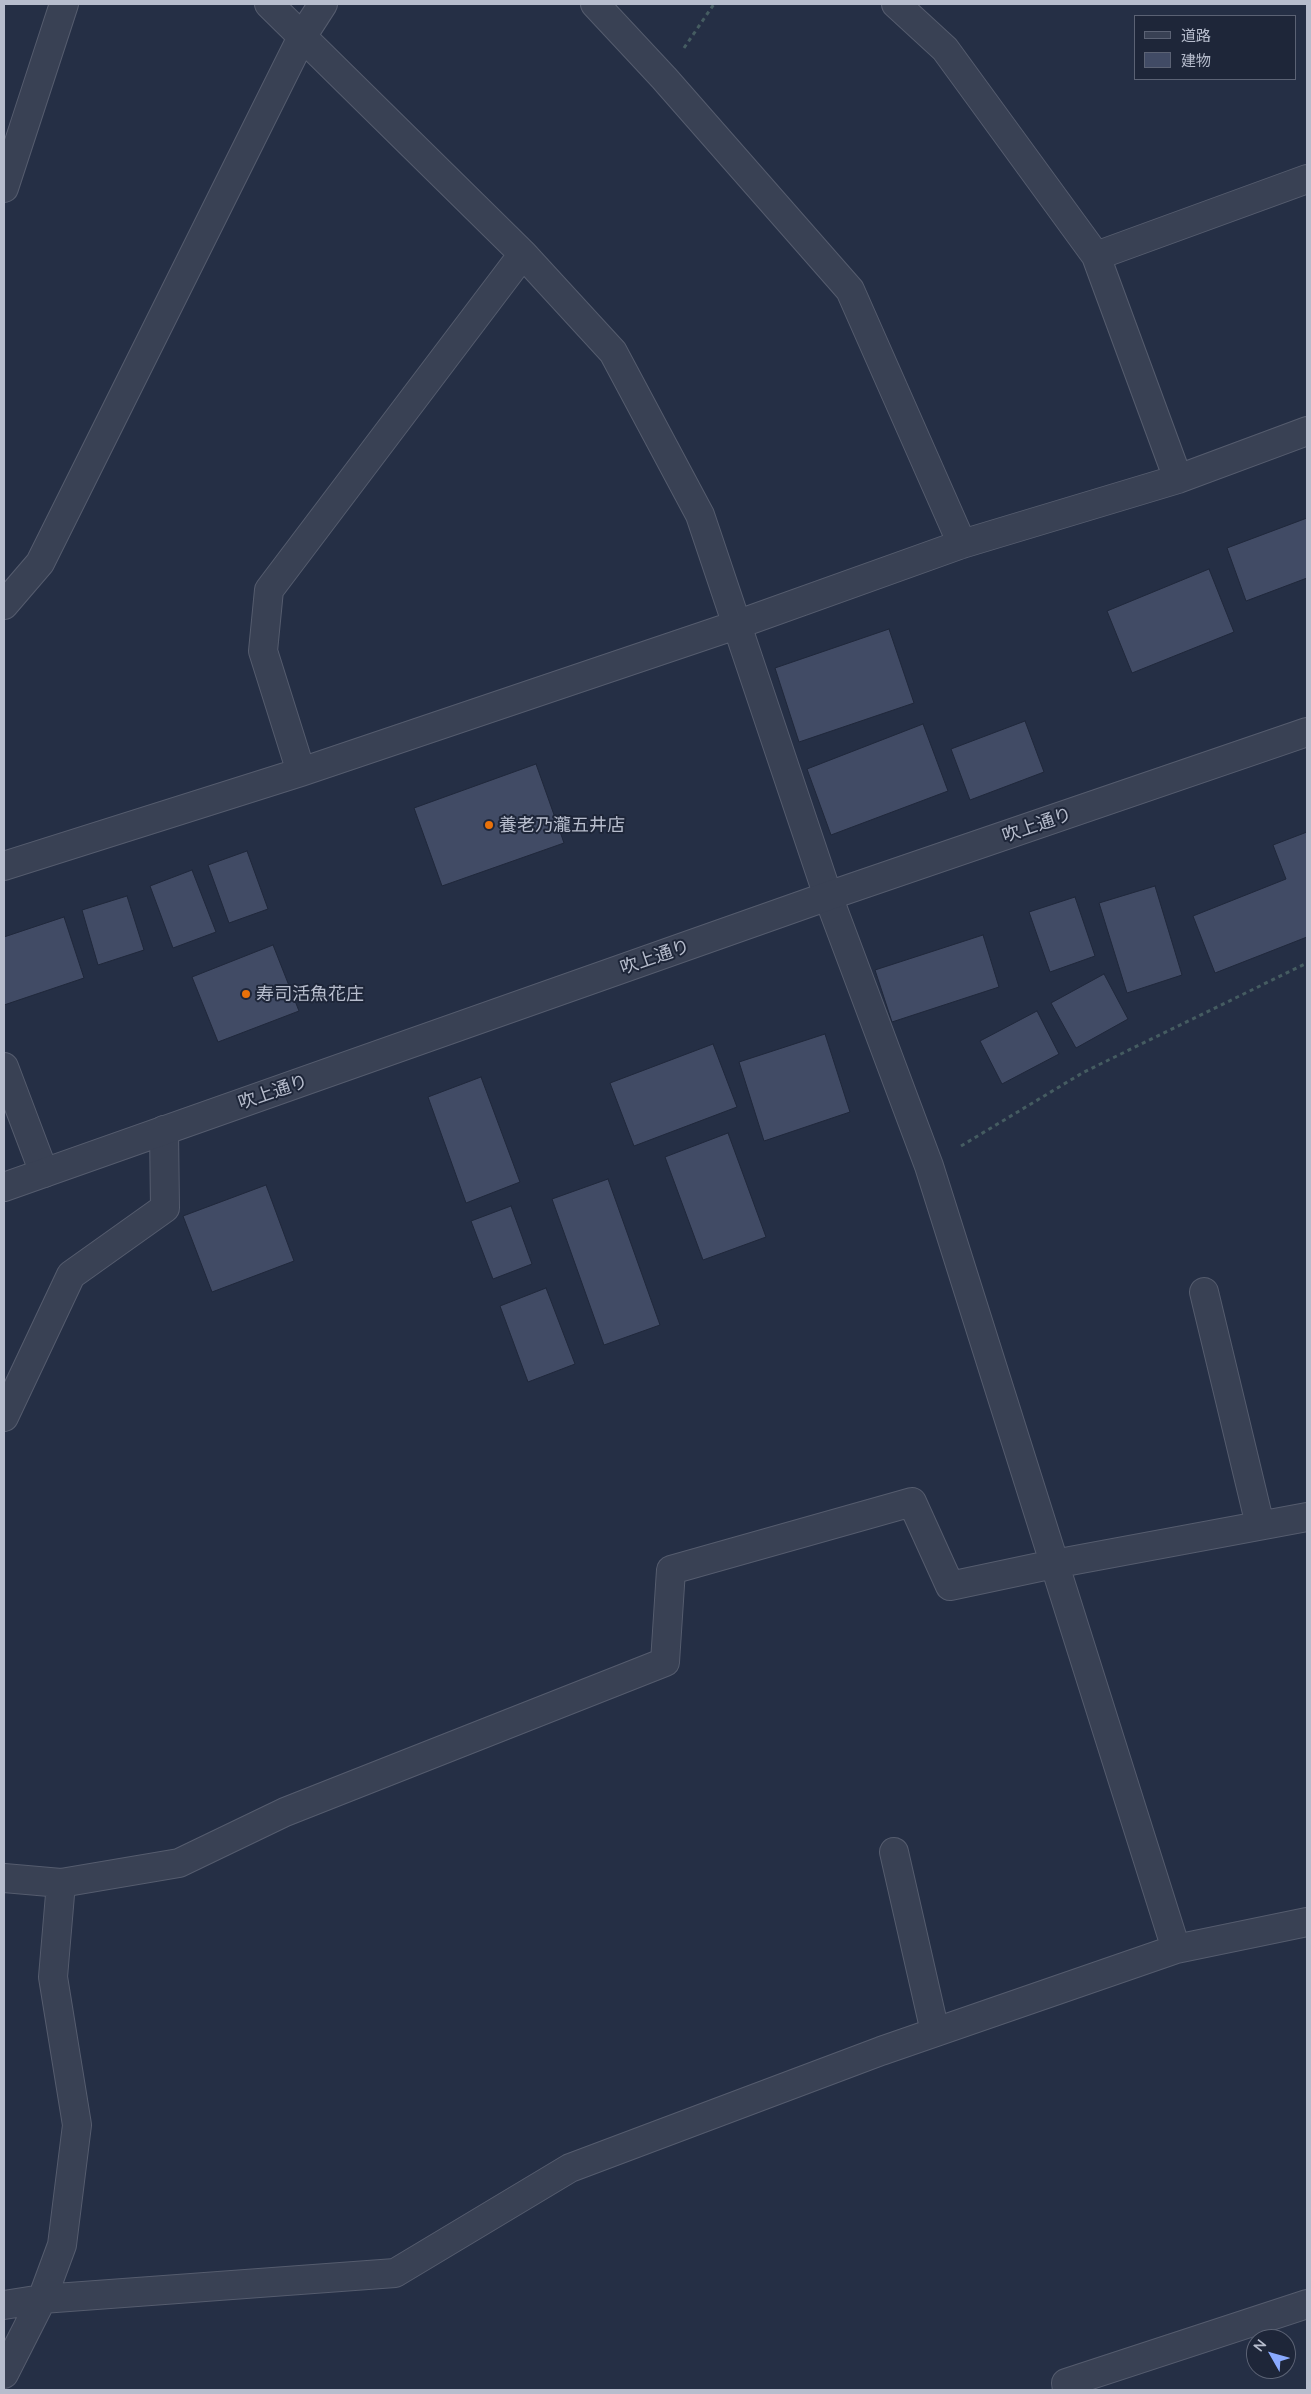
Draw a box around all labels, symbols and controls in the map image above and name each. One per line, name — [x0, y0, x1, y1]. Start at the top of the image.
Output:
legend — [1134, 15, 1296, 80]
text: 道路 — [1181, 26, 1211, 44]
text: 建物 — [1181, 51, 1211, 69]
street label: 吹上通り — [999, 803, 1075, 847]
place label: 養老乃瀧五井店 — [499, 814, 625, 836]
marker: 養老乃瀧五井店 — [483, 819, 495, 831]
street label: 吹上通り — [617, 935, 693, 979]
place label: 寿司活魚花庄 — [256, 983, 364, 1005]
marker: 寿司活魚花庄 — [240, 988, 252, 1000]
street label: 吹上通り — [235, 1070, 311, 1114]
north arrow — [1246, 2329, 1296, 2379]
text: N — [1250, 2336, 1270, 2355]

